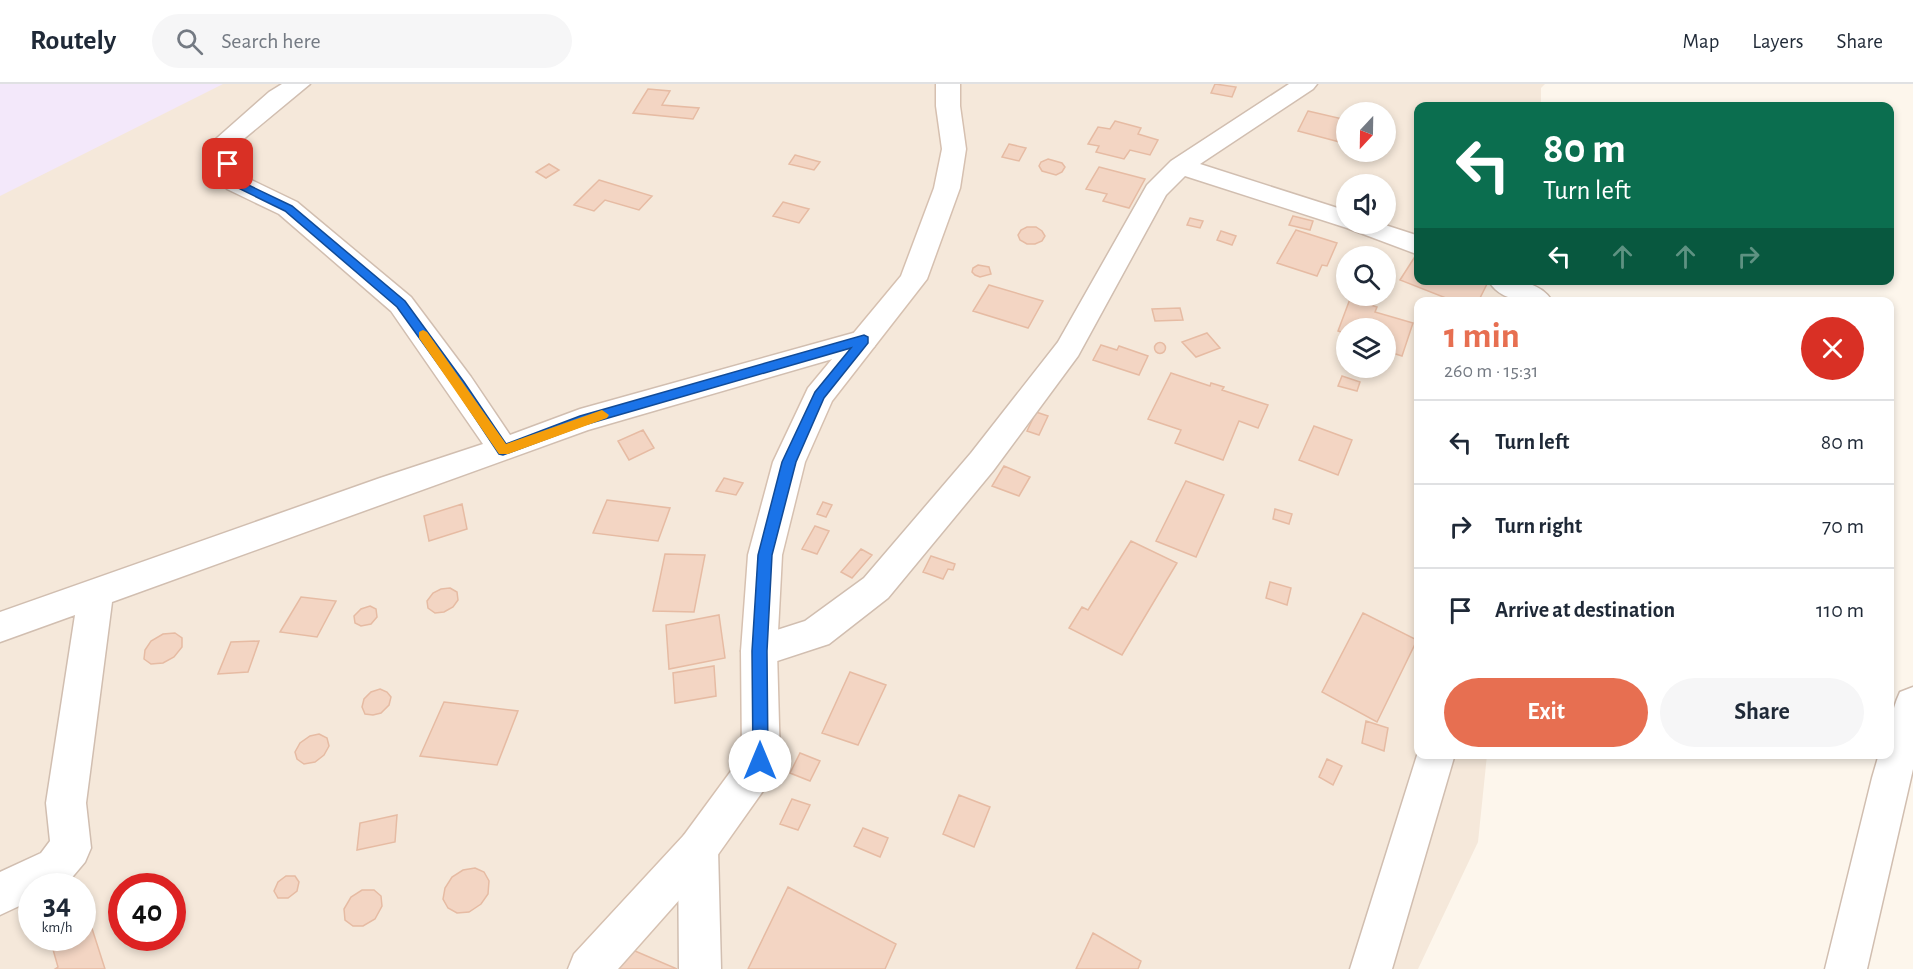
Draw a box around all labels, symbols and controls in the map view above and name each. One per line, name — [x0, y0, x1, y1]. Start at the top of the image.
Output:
search box — [152, 14, 572, 68]
icon: search — [173, 25, 206, 58]
text: Routely — [30, 27, 116, 55]
text: Search here — [221, 30, 321, 52]
text: Map — [1683, 31, 1719, 52]
text: Layers — [1752, 31, 1803, 52]
text: Share — [1836, 31, 1883, 52]
north arrow — [1336, 102, 1396, 162]
map controls — [1336, 102, 1396, 378]
icon: left — [1444, 126, 1522, 204]
text: 80 m — [1543, 128, 1626, 170]
pin — [202, 138, 253, 189]
icon: arrive — [211, 147, 244, 180]
button: sound — [1336, 174, 1396, 234]
text: Turn left — [1543, 177, 1631, 204]
icon: left — [1543, 240, 1576, 273]
icon: ahead — [1606, 240, 1639, 273]
icon: ahead — [1669, 240, 1702, 273]
icon: right — [1732, 240, 1765, 273]
button: search — [1336, 246, 1396, 306]
button: close — [1801, 317, 1864, 380]
button: layers — [1336, 318, 1396, 378]
text: 1 min — [1444, 318, 1520, 354]
text: 260 m · 15:31 — [1444, 361, 1538, 381]
icon: left — [1444, 426, 1477, 459]
text: Turn left — [1495, 431, 1569, 453]
text: 80 m — [1821, 431, 1864, 453]
icon: right — [1444, 510, 1477, 543]
text: Turn right — [1495, 515, 1582, 537]
text: 70 m — [1822, 515, 1864, 537]
icon: arrive — [1444, 594, 1477, 627]
text: Arrive at destination — [1495, 599, 1675, 621]
text: 110 m — [1816, 599, 1864, 621]
button: Exit — [1444, 678, 1648, 747]
button: Share — [1660, 678, 1864, 747]
position arrow — [728, 729, 792, 793]
speed limit sign: 40 — [108, 873, 186, 951]
text: 34 — [43, 890, 71, 920]
text: km/h — [42, 920, 72, 935]

